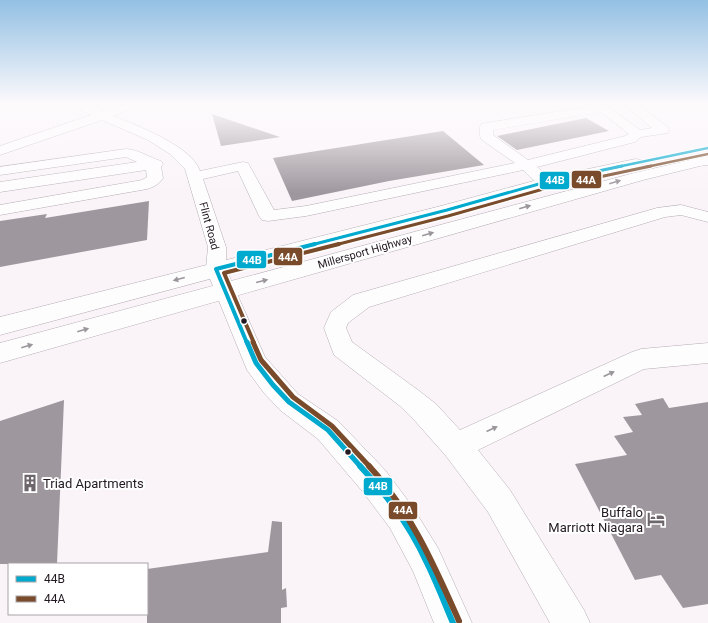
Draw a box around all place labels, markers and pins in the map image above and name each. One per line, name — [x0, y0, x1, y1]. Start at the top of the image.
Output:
unlabelled marker — [239, 316, 249, 326]
unlabelled marker — [343, 447, 353, 457]
building icon: Triad Apartments — [20, 473, 40, 493]
place label: Triad Apartments — [43, 476, 144, 491]
place label: Buffalo Marriott Niagara — [548, 505, 643, 535]
hotel icon: Buffalo Marriott Niagara — [646, 509, 666, 529]

